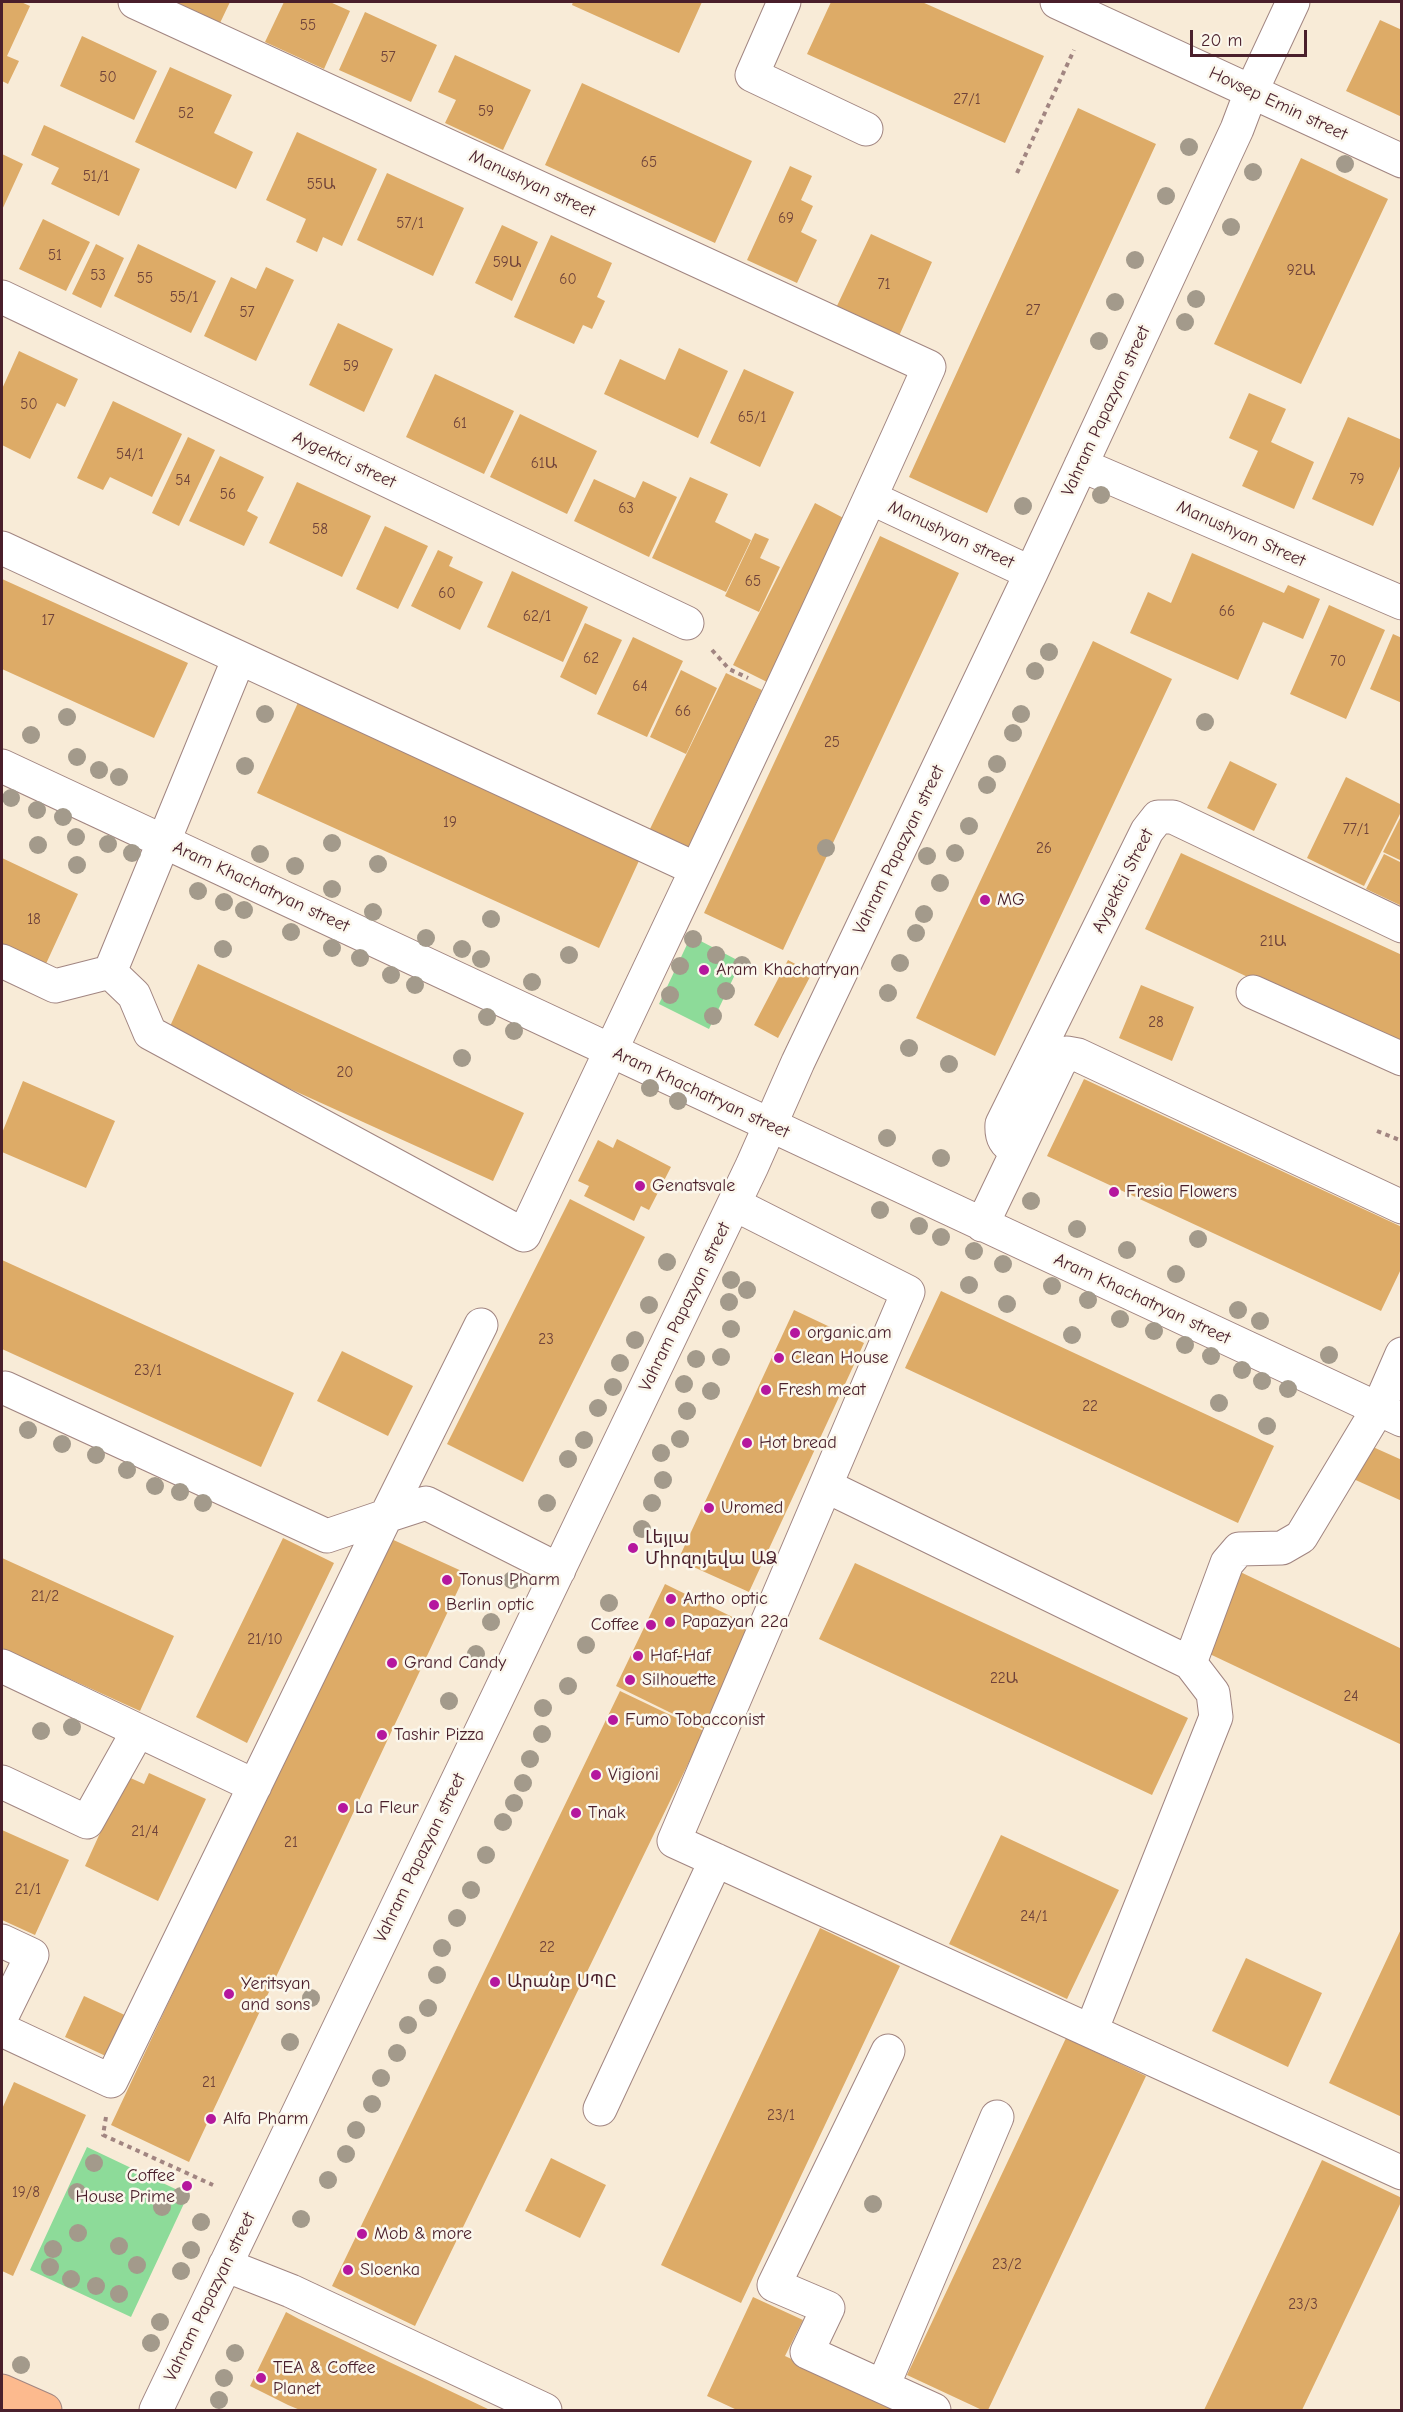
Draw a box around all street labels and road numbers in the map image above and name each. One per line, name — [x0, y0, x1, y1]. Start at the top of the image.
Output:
street label: Hovsep Emin street — [1205, 62, 1351, 146]
street label: Manushyan street — [466, 145, 598, 223]
street label: Vahram Papazyan street — [1057, 322, 1155, 500]
street label: Aygektci street — [289, 427, 399, 493]
street label: Manushyan street — [885, 496, 1017, 574]
street label: Manushyan Street — [1173, 496, 1309, 572]
street label: Vahram Papazyan street — [849, 762, 949, 938]
street label: Aygektci Street — [1088, 825, 1158, 937]
street label: Aram Khachatryan street — [169, 837, 353, 937]
street label: Aram Khachatryan street — [609, 1043, 793, 1143]
street label: Vahram Papazyan street — [635, 1219, 735, 1395]
street label: Aram Khachatryan street — [1050, 1249, 1234, 1349]
street label: Vahram Papazyan street — [370, 1770, 470, 1946]
street label: Vahram Papazyan street — [160, 2209, 260, 2385]

